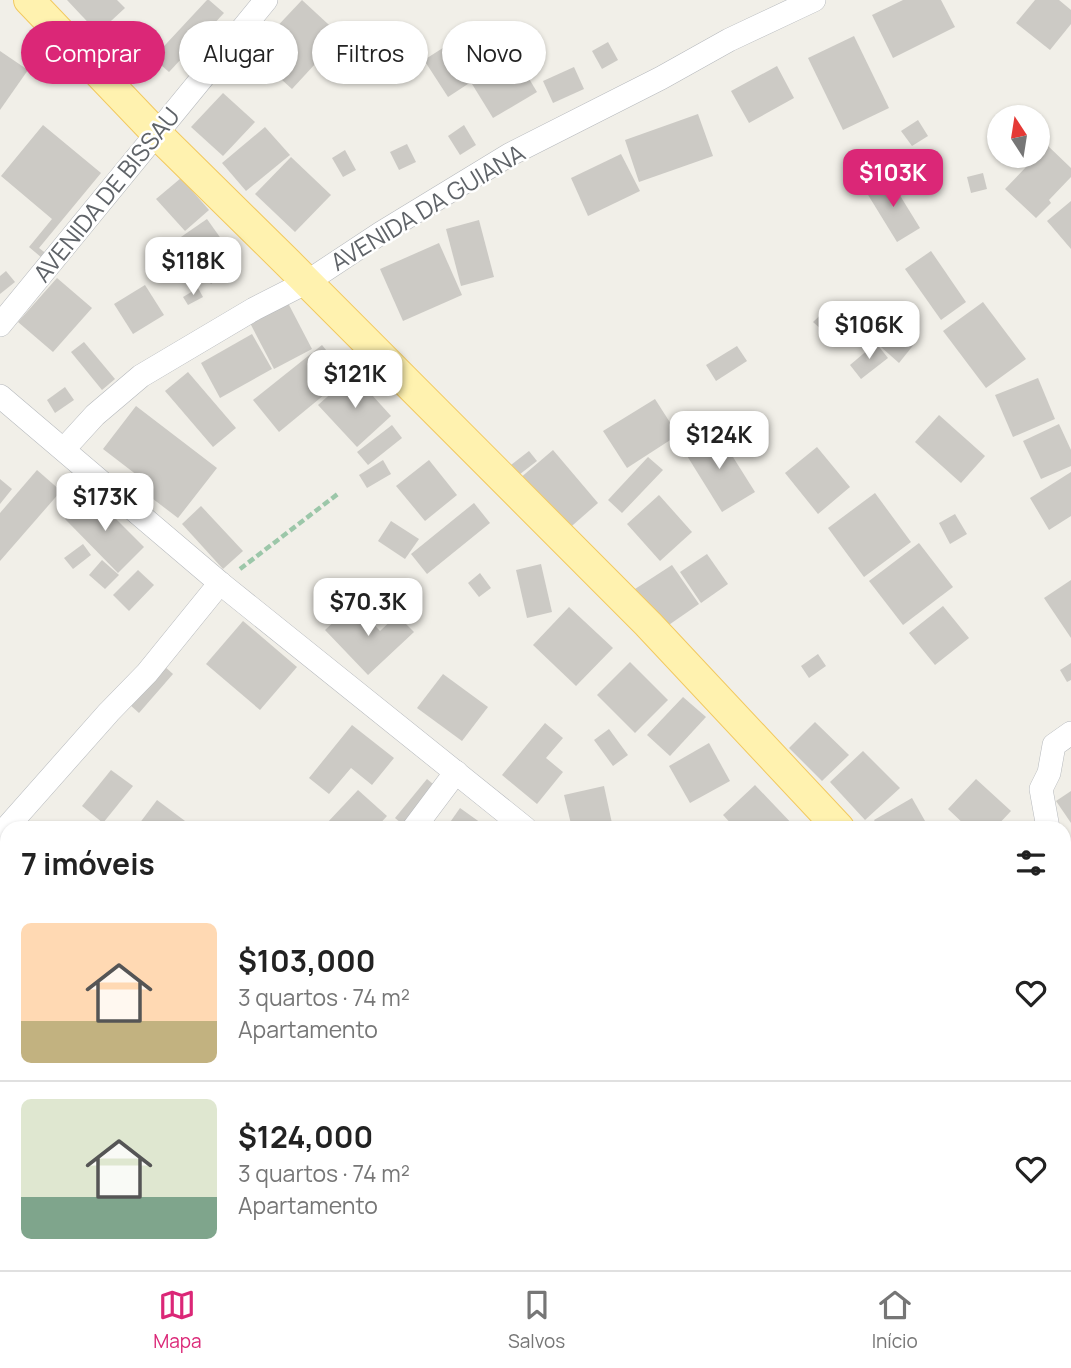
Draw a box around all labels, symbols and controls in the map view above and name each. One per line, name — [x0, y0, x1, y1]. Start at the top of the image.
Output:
chip: Comprar — [21, 21, 165, 84]
chip: Alugar — [179, 21, 298, 84]
chip: Filtros — [312, 21, 428, 84]
chip: Novo — [442, 21, 546, 84]
street label: AVENIDA DE BISSAU — [25, 100, 187, 288]
north arrow — [987, 105, 1050, 168]
map controls — [987, 105, 1050, 168]
street label: AVENIDA DA GUIANA — [324, 136, 531, 278]
pin: $103K — [844, 150, 942, 209]
text: $103K — [859, 156, 927, 188]
pin: $118K — [144, 238, 242, 297]
text: $118K — [161, 244, 225, 276]
pin: $106K — [820, 302, 918, 361]
text: $106K — [835, 308, 903, 340]
pin: $121K — [306, 350, 404, 410]
text: $121K — [323, 357, 387, 389]
pin: $124K — [670, 412, 768, 471]
text: $124K — [686, 418, 752, 450]
pin: $173K — [56, 474, 154, 533]
text: $173K — [72, 480, 138, 512]
pin: $70.3K — [311, 578, 425, 638]
text: $70.3K — [329, 585, 407, 617]
text: 7 imóveis — [21, 843, 155, 884]
icon: filters — [1012, 844, 1050, 882]
text: $103,000 — [238, 940, 376, 981]
icon: home — [77, 951, 161, 1035]
icon: heart — [1012, 974, 1050, 1012]
text: 3 quartos · 74 m² — [238, 981, 410, 1013]
text: Apartamento — [238, 1013, 378, 1045]
text: $124,000 — [238, 1116, 373, 1157]
icon: home — [77, 1127, 161, 1211]
icon: heart — [1012, 1150, 1050, 1188]
text: 3 quartos · 74 m² — [238, 1157, 410, 1189]
text: Apartamento — [238, 1189, 378, 1221]
tab: Mapa — [153, 1286, 202, 1354]
tab: Salvos — [508, 1286, 565, 1354]
tab: Início — [872, 1286, 918, 1354]

